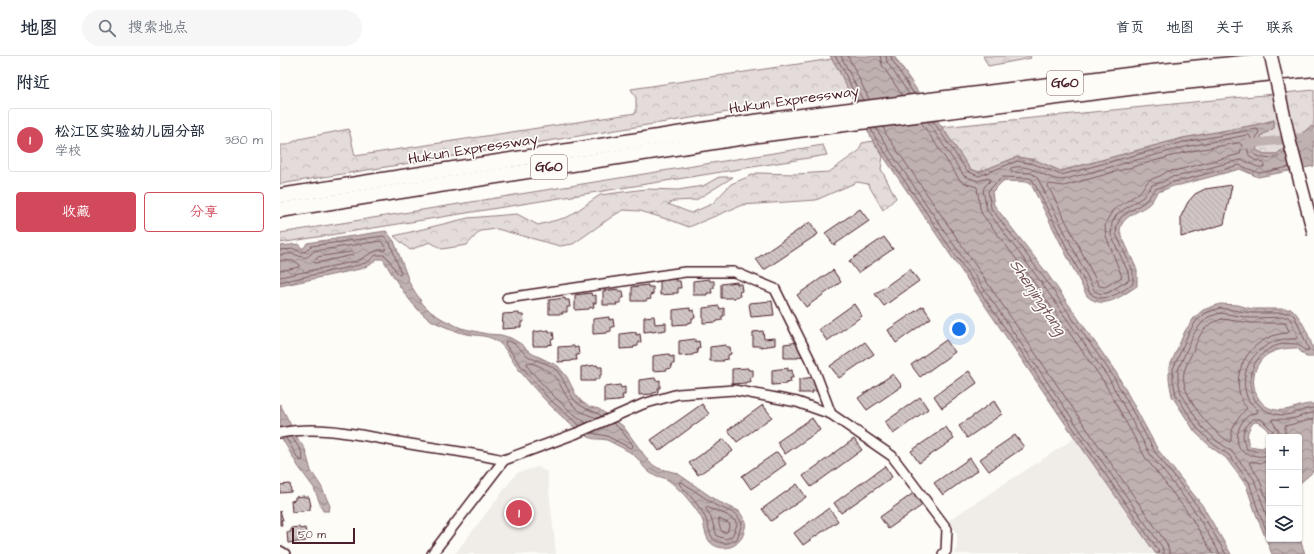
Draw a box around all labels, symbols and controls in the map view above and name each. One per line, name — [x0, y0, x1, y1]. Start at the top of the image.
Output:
search box — [82, 10, 362, 46]
text: 地图 — [20, 15, 58, 42]
icon: search — [96, 17, 118, 39]
text: 搜索地点 — [128, 17, 188, 38]
text: 首页 — [1116, 18, 1144, 38]
text: 地图 — [1166, 18, 1194, 38]
text: 关于 — [1216, 18, 1244, 38]
text: 联系 — [1266, 18, 1294, 38]
text: 附近 — [16, 71, 50, 95]
road number: G60 — [1047, 71, 1083, 95]
street label: Hukun Expressway — [728, 81, 860, 120]
text: 松江区实验幼儿园分部 — [55, 121, 205, 142]
street label: Hukun Expressway — [407, 128, 539, 171]
text: 1 — [29, 131, 31, 149]
text: 380 m — [224, 131, 263, 149]
text: 学校 — [55, 142, 81, 160]
road number: G60 — [531, 155, 567, 179]
button: 收藏 — [16, 192, 136, 232]
button: 分享 — [144, 192, 264, 232]
water label: Shenjingtang — [1004, 255, 1072, 341]
your location — [949, 319, 969, 339]
map controls — [1266, 434, 1302, 542]
button: + — [1266, 434, 1302, 470]
button: − — [1266, 470, 1302, 506]
pin: 1 — [506, 498, 532, 528]
button: layers — [1266, 506, 1302, 542]
scale bar — [292, 526, 355, 545]
text: 50 m — [298, 527, 326, 542]

